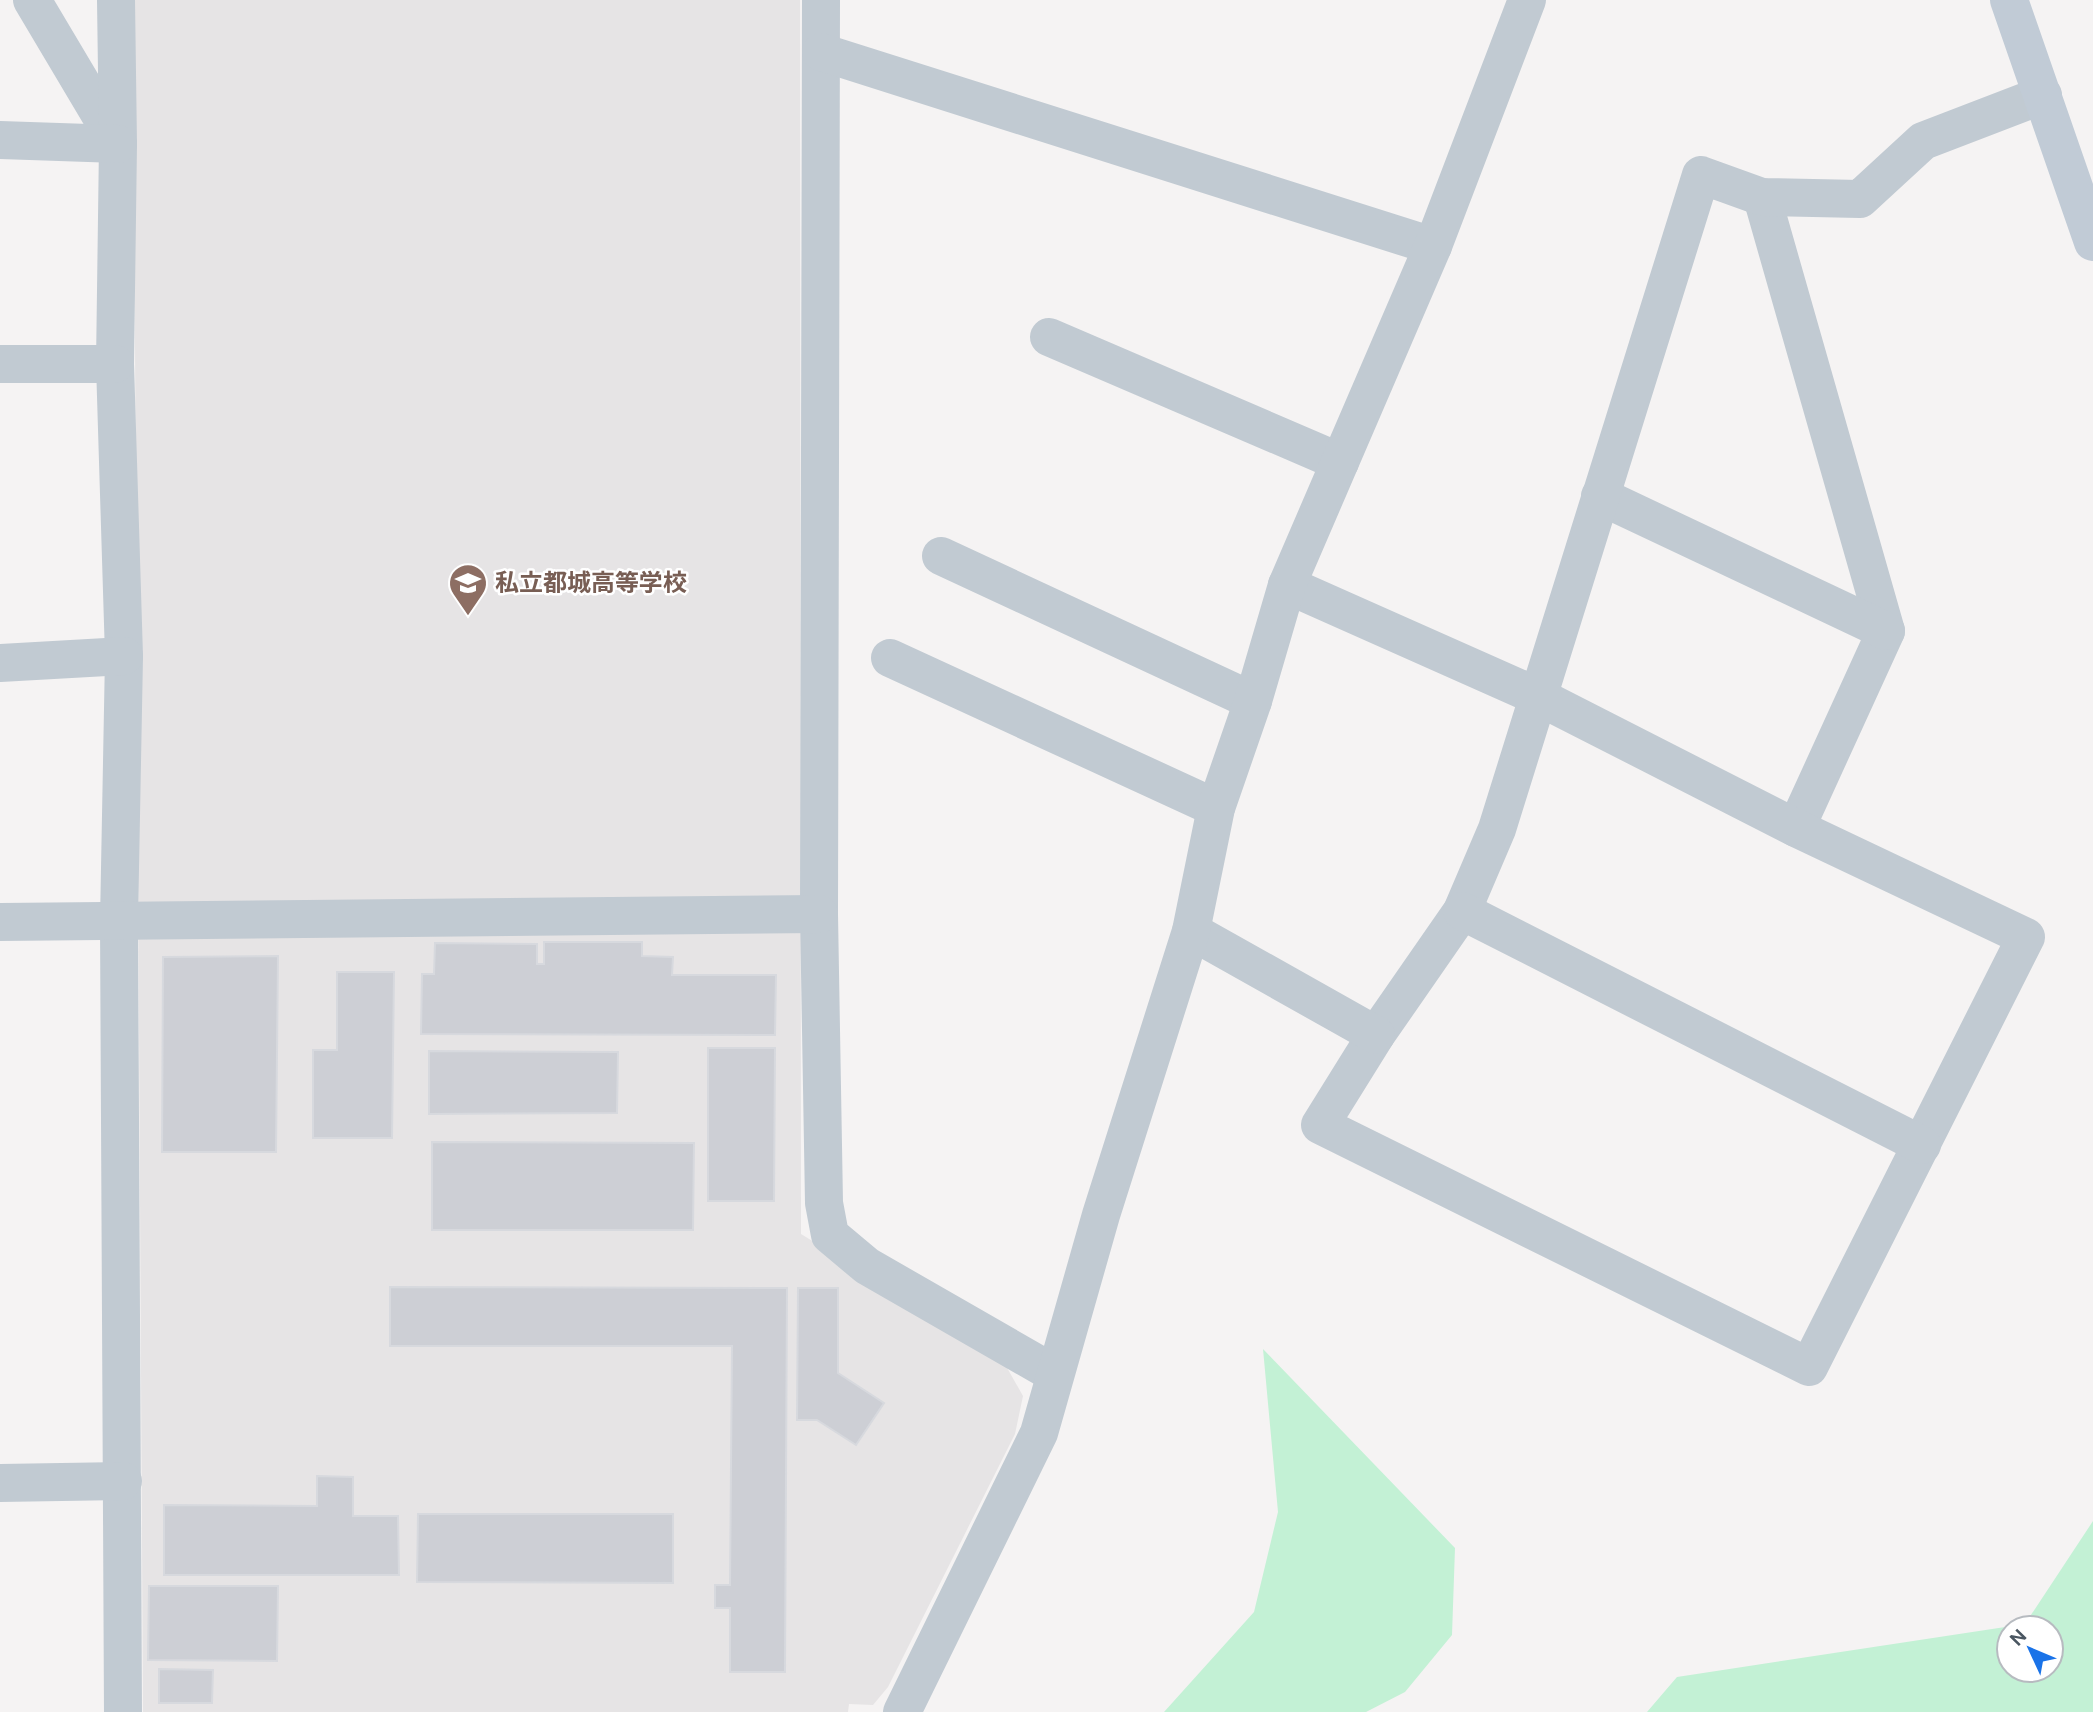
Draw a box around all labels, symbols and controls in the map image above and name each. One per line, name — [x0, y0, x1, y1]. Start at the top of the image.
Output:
school or university icon: 私立都城高等学校 — [447, 562, 489, 617]
place label: 私立都城高等学校 — [495, 567, 687, 598]
north arrow — [1995, 1614, 2065, 1684]
text: N — [2004, 1624, 2032, 1651]

